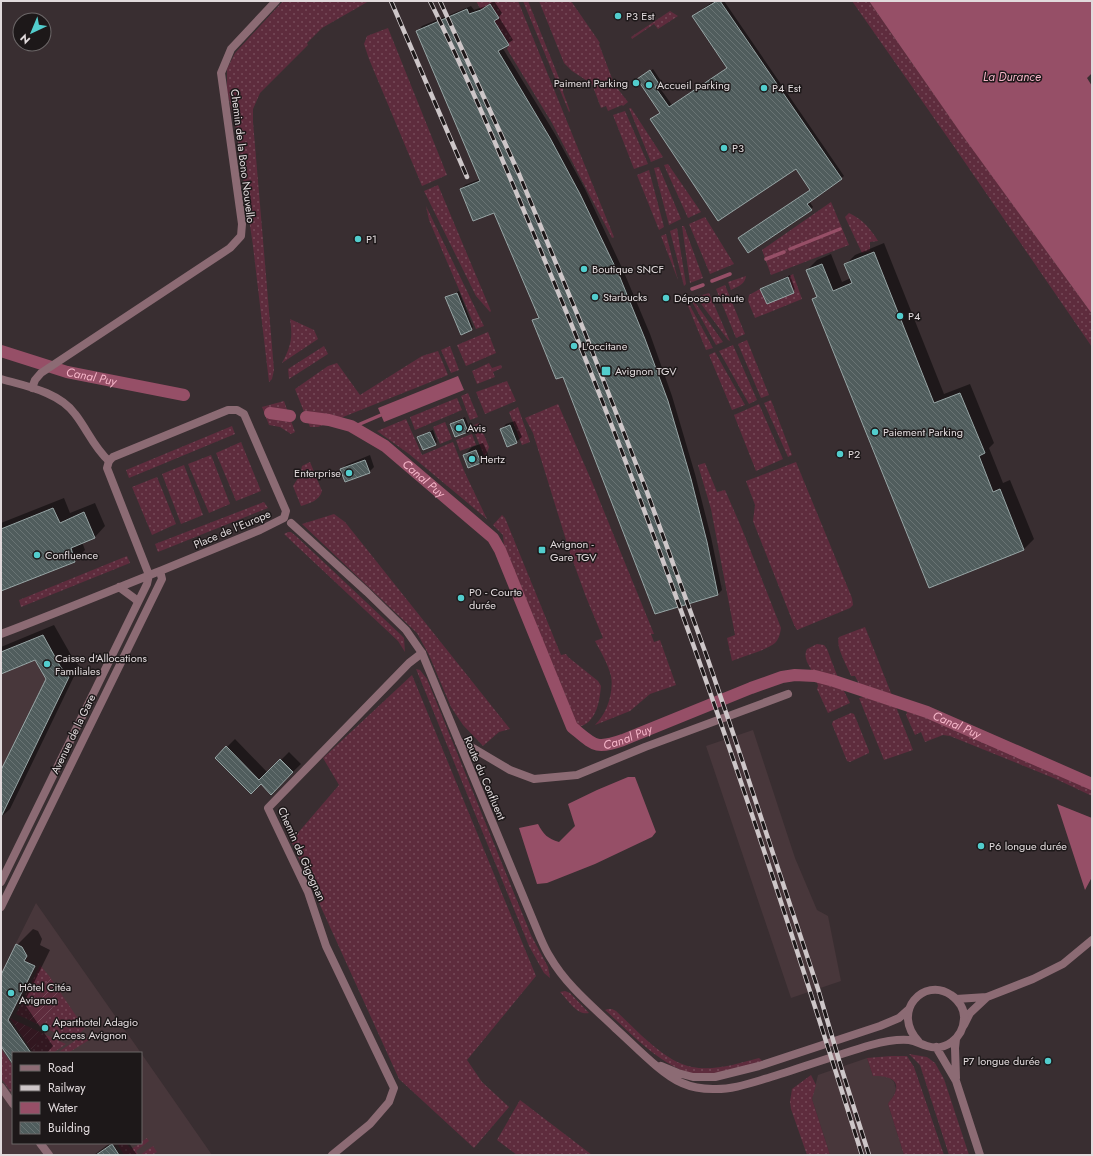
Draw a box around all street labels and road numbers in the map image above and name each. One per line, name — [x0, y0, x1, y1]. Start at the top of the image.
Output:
street label: Chemin de la Bono Nouvello — [227, 88, 259, 224]
street label: Place de l'Europe — [191, 505, 273, 552]
street label: Avenue de la Gare — [47, 691, 99, 777]
street label: Route du Confluent — [460, 734, 510, 823]
street label: Chemin de Gigognan — [274, 804, 330, 904]

